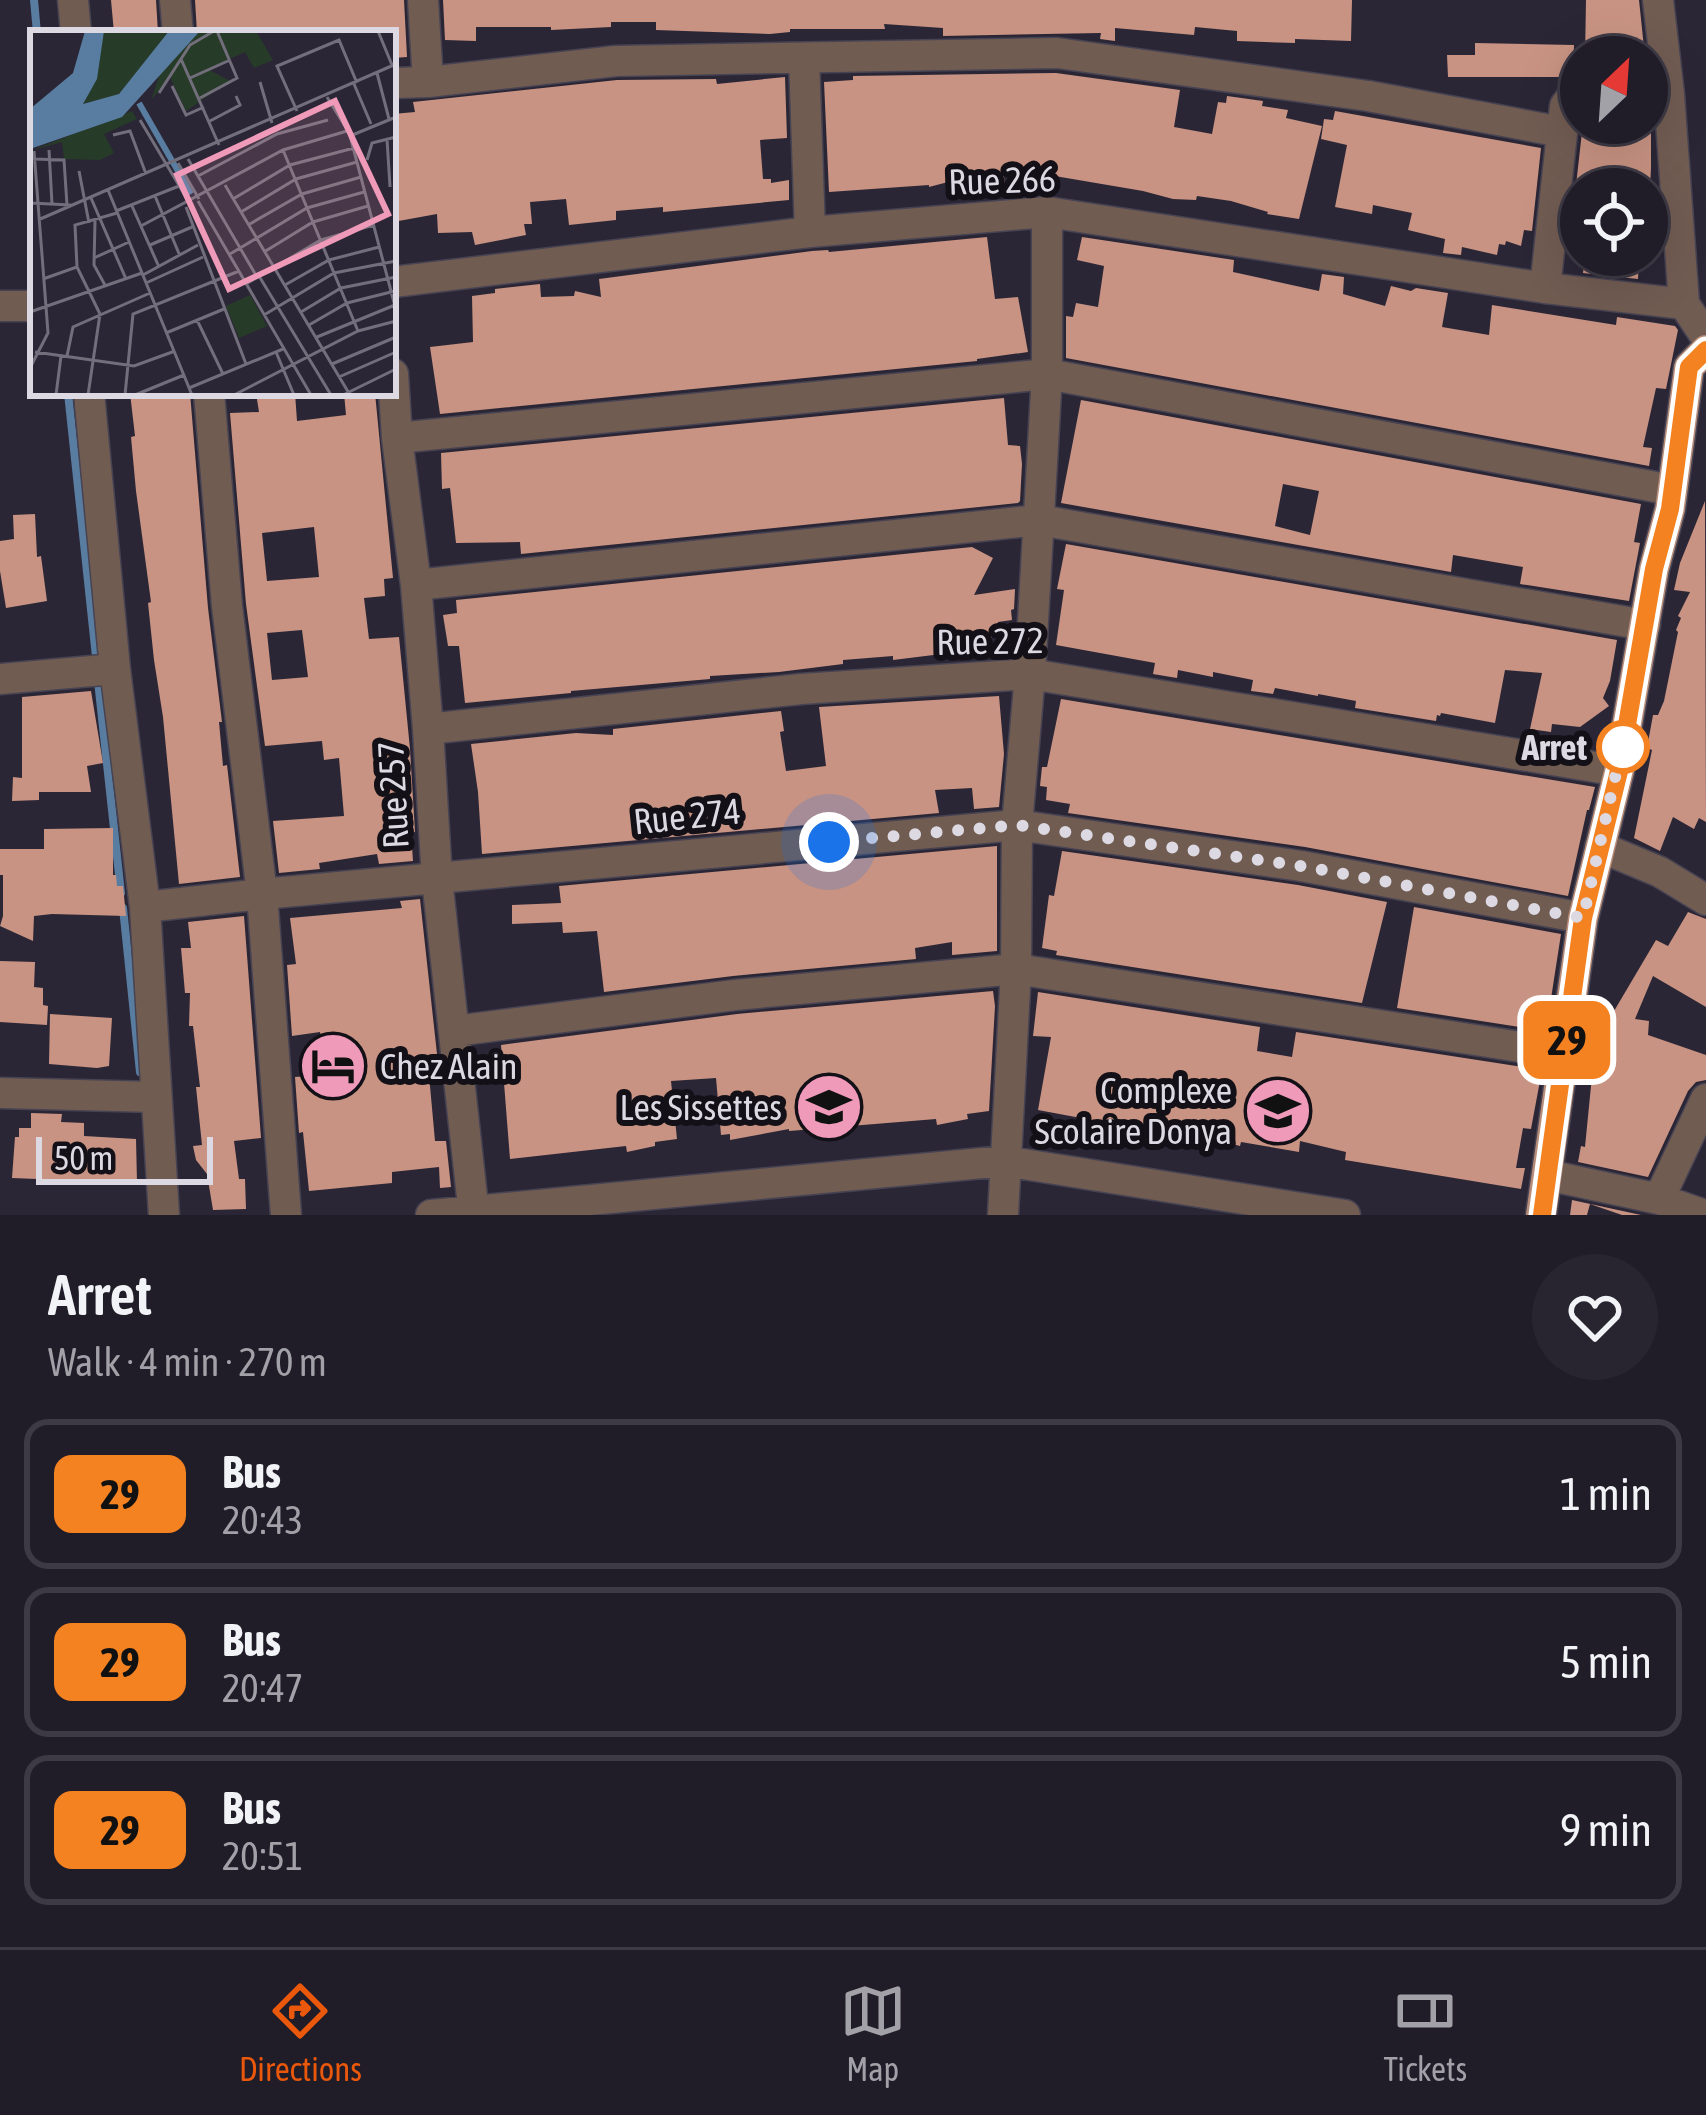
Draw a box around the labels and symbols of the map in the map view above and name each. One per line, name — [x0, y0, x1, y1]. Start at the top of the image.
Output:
inset map — [30, 30, 396, 396]
north arrow — [1560, 36, 1668, 144]
street label: Rue 266 — [948, 157, 1056, 203]
street label: Rue 272 — [936, 619, 1044, 663]
marker: Arret — [1598, 722, 1648, 772]
place label: Arret — [1520, 726, 1588, 768]
street label: Rue 257 — [369, 740, 417, 850]
street label: Rue 274 — [631, 789, 743, 843]
your location — [799, 812, 859, 872]
line badge: 29 — [1513, 1001, 1621, 1079]
hotel icon: Chez Alain — [298, 1031, 368, 1101]
place label: Chez Alain — [380, 1045, 518, 1087]
place label: Complexe Scolaire Donya — [1034, 1069, 1232, 1152]
school or university icon: Les Sissettes — [794, 1072, 864, 1142]
school or university icon: Complexe Scolaire Donya — [1243, 1076, 1313, 1146]
place label: Les Sissettes — [619, 1086, 782, 1128]
scale bar — [36, 1131, 213, 1184]

